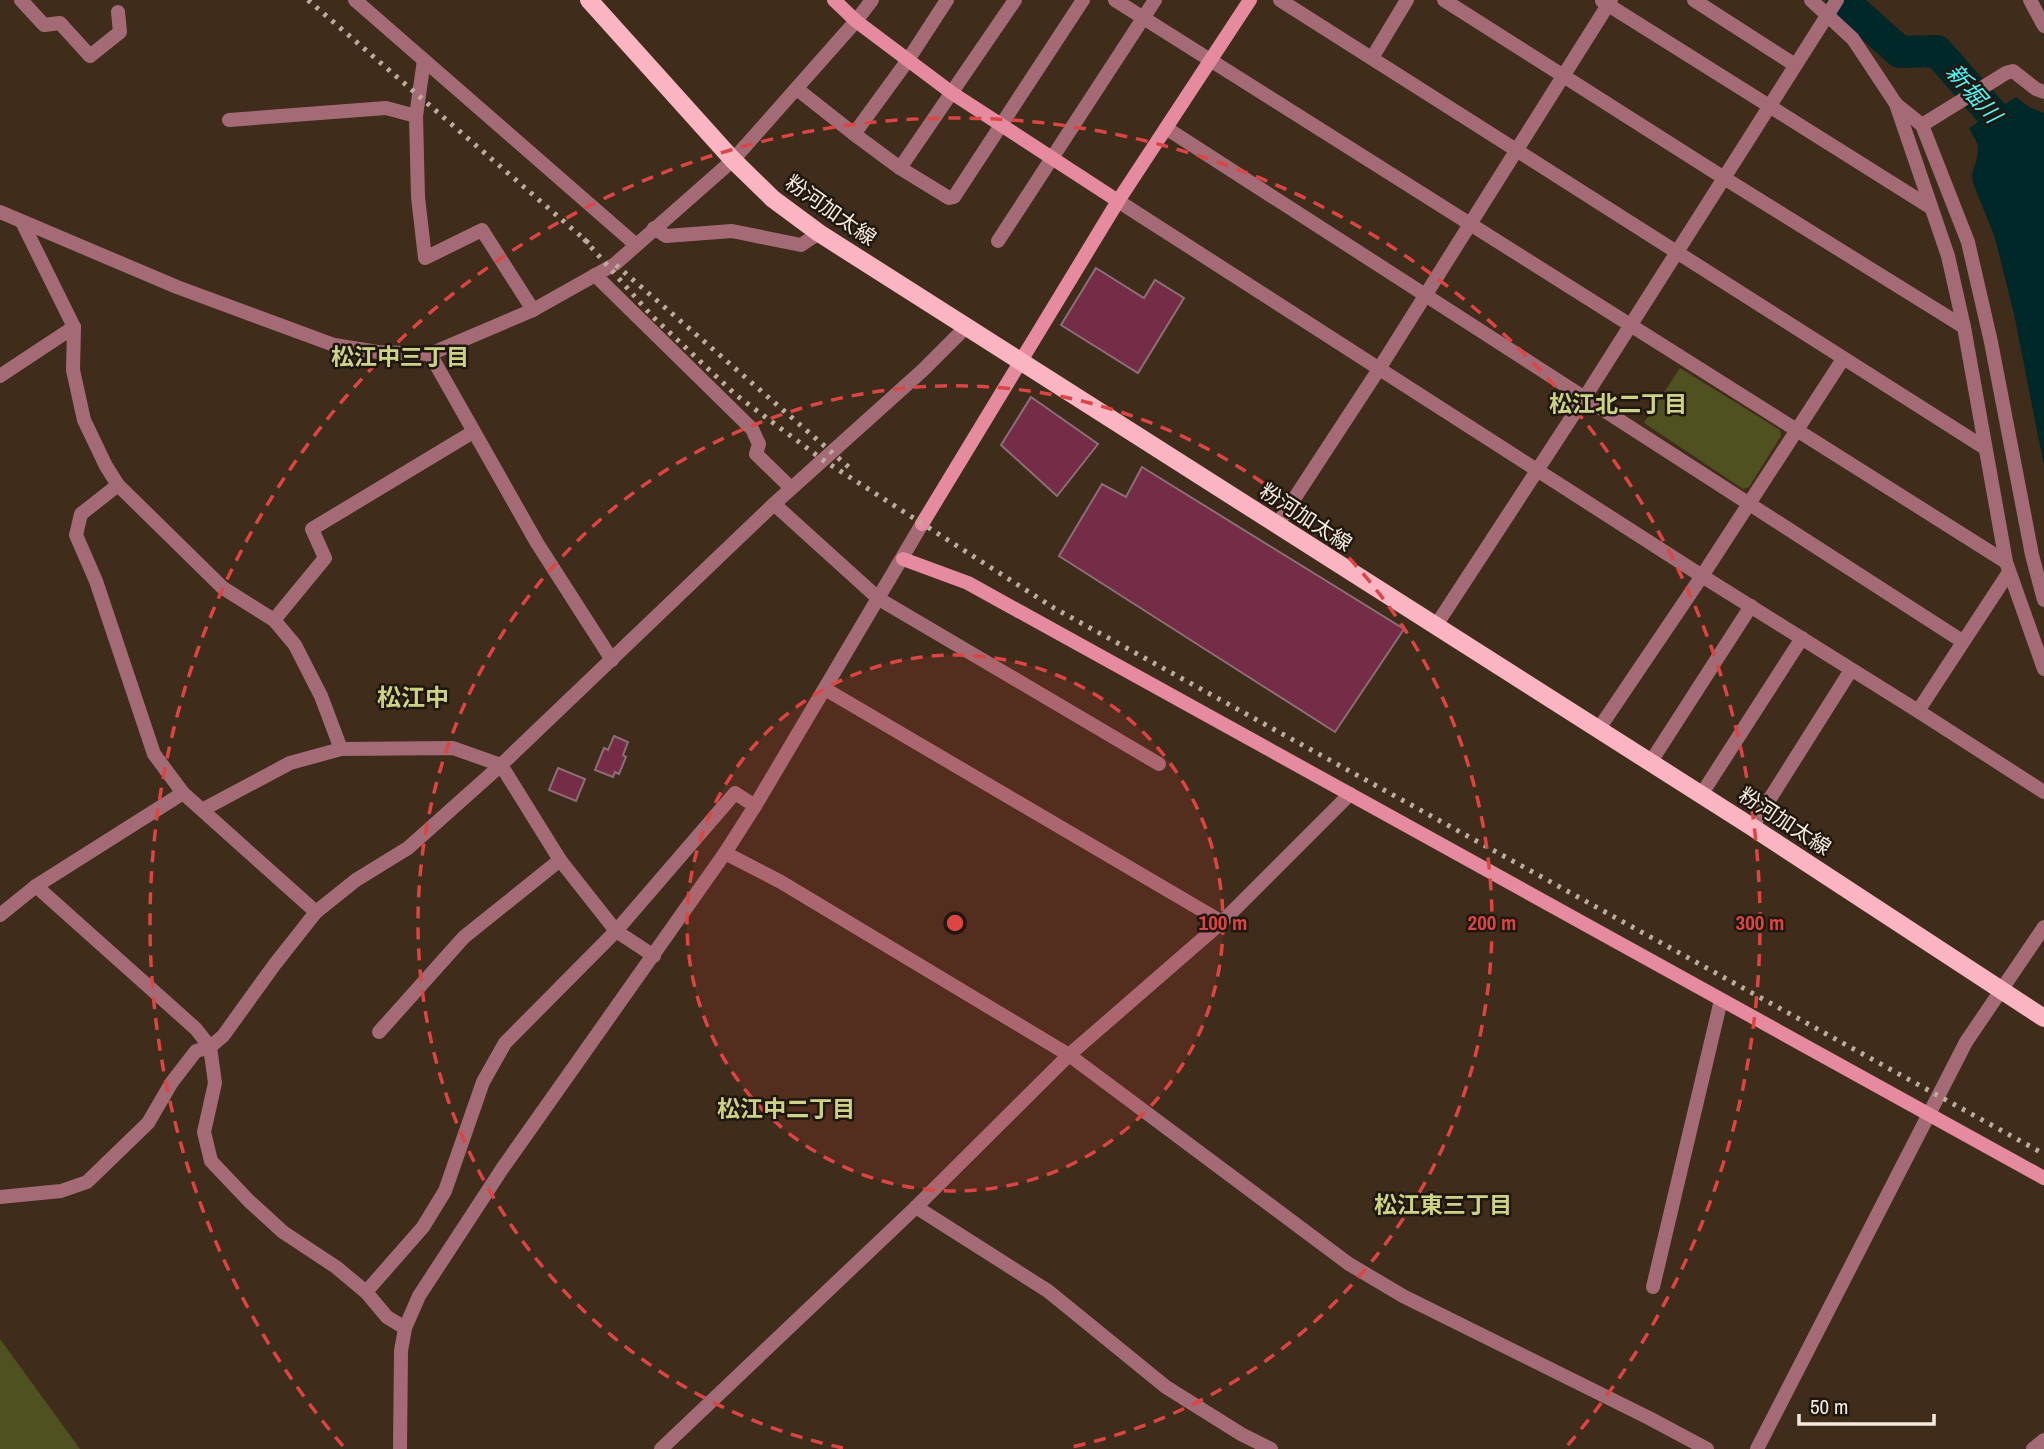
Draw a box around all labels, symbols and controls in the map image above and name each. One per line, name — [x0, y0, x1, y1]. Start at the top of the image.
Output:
water label: 新堀川 — [1940, 57, 2010, 131]
street label: 粉河加太線 — [780, 168, 882, 252]
district label: 松江中三丁目 — [331, 341, 469, 372]
district label: 松江北二丁目 — [1549, 388, 1687, 419]
street label: 粉河加太線 — [1254, 476, 1358, 558]
district label: 松江中 — [377, 681, 449, 713]
street label: 粉河加太線 — [1733, 780, 1837, 862]
text: 100 m — [1199, 908, 1247, 937]
text: 200 m — [1468, 908, 1516, 937]
text: 300 m — [1736, 908, 1784, 937]
centre of rings — [943, 911, 967, 935]
district label: 松江中二丁目 — [717, 1093, 855, 1124]
district label: 松江東三丁目 — [1374, 1189, 1512, 1220]
scale bar — [1799, 1382, 1934, 1426]
text: 50 m — [1810, 1392, 1848, 1421]

